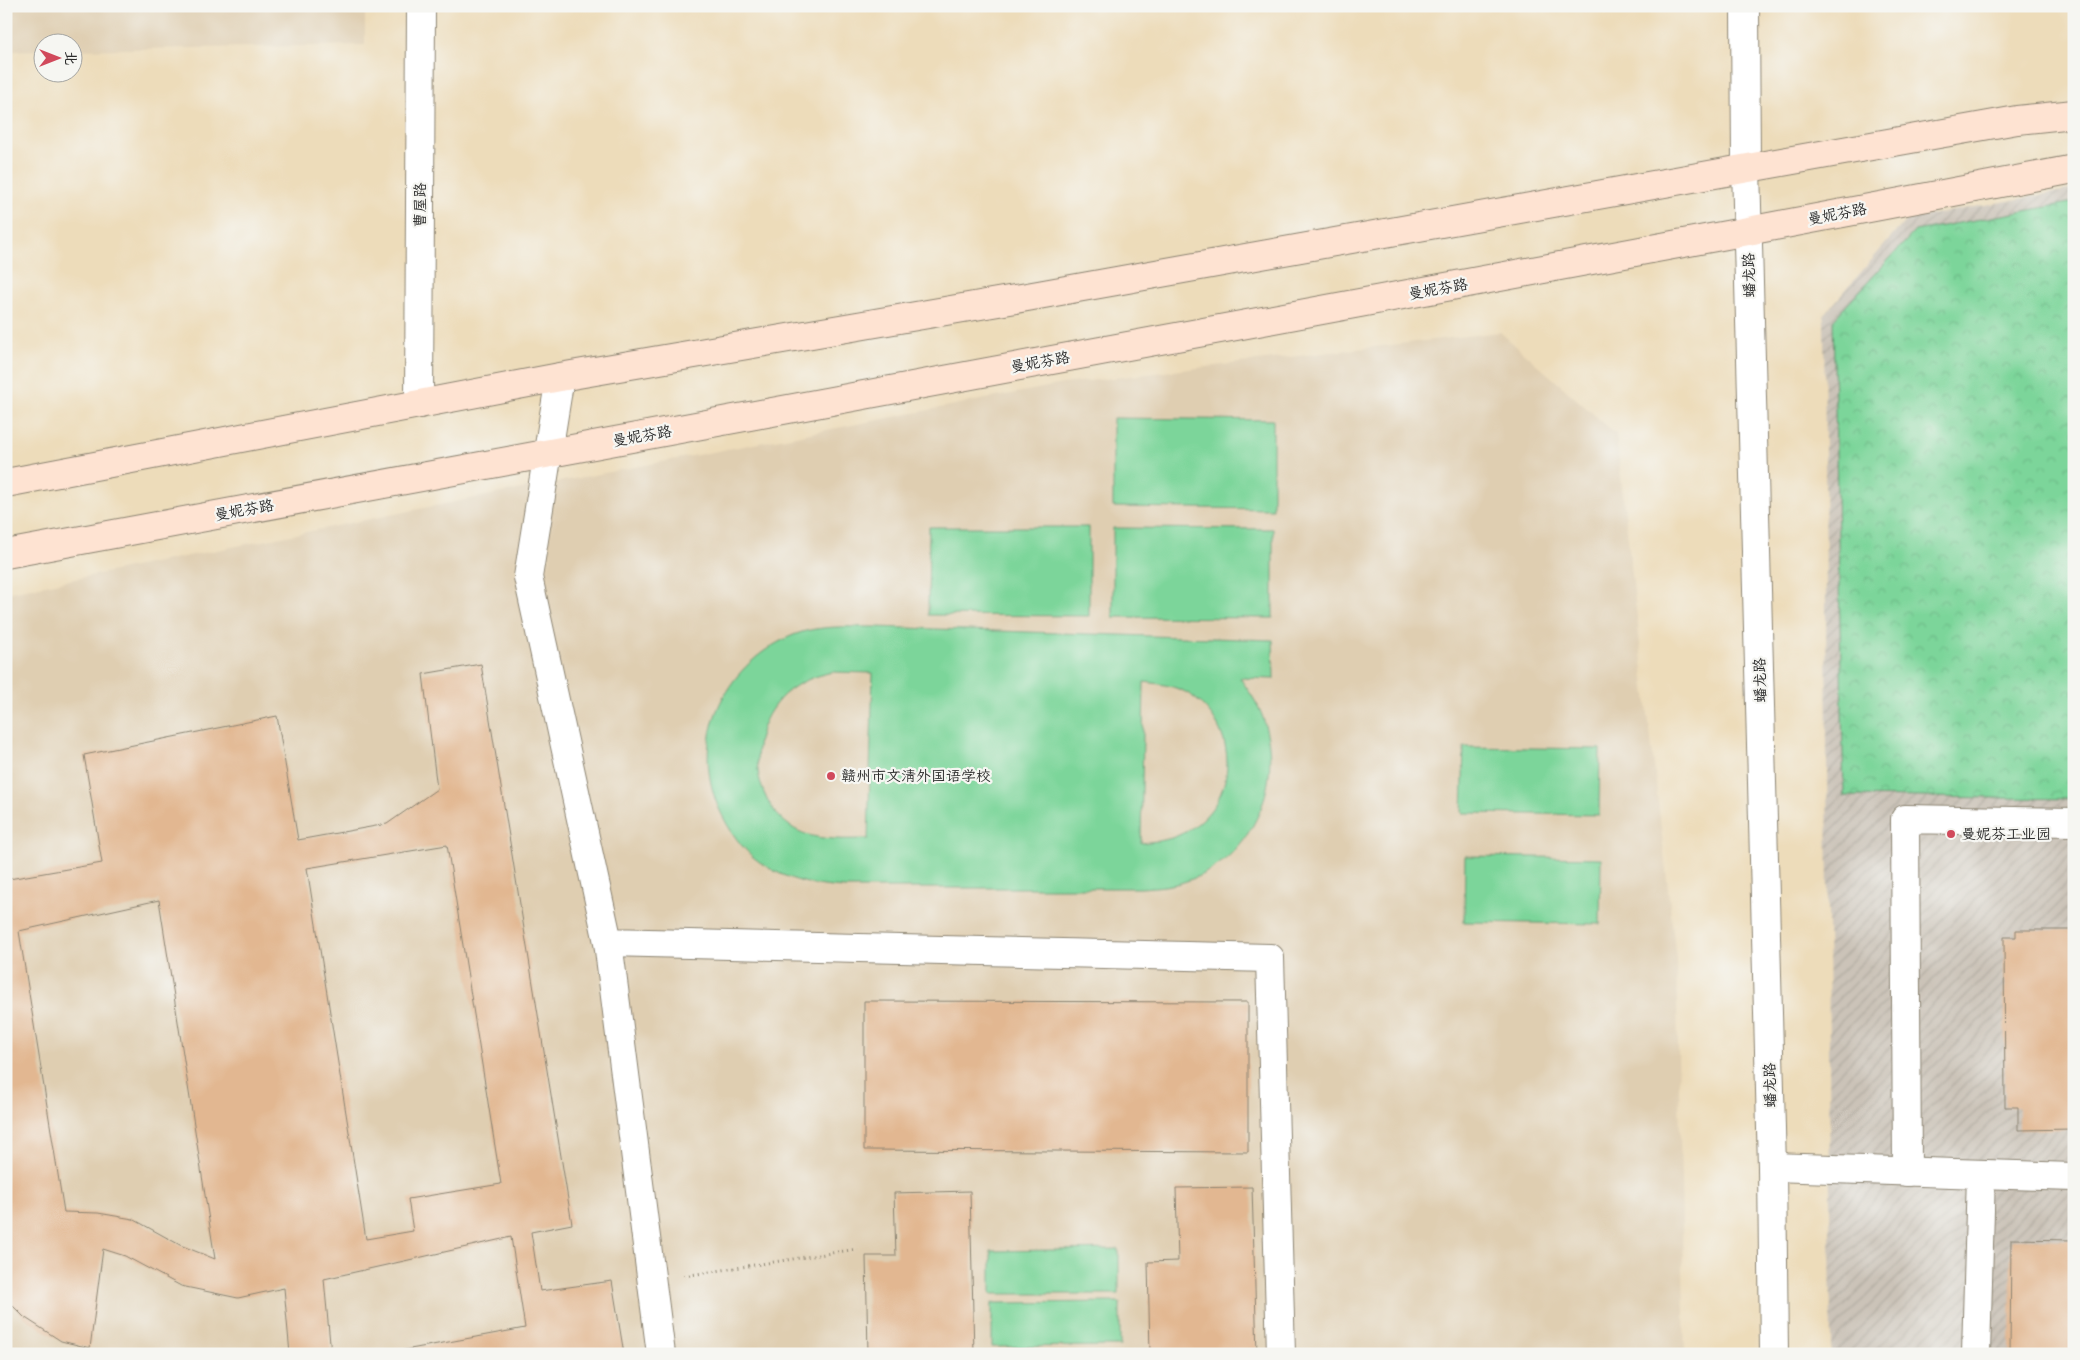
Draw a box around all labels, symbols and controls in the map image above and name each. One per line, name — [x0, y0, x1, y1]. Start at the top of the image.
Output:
north arrow — [32, 32, 82, 82]
text: 北 — [58, 51, 83, 65]
street label: 曹屋路 — [407, 182, 433, 228]
street label: 曼妮芬路 — [1805, 196, 1869, 232]
street label: 蟠龙路 — [1736, 252, 1762, 298]
street label: 曼妮芬路 — [1406, 271, 1470, 307]
street label: 曼妮芬路 — [1008, 344, 1072, 380]
street label: 曼妮芬路 — [610, 418, 674, 454]
street label: 曼妮芬路 — [212, 492, 276, 528]
street label: 蟠龙路 — [1747, 657, 1773, 703]
place label: 赣州市文清外国语学校 — [841, 763, 991, 789]
marker: 赣州市文清外国语学校 — [825, 770, 837, 782]
place label: 曼妮芬工业园 — [1961, 821, 2051, 847]
marker: 曼妮芬工业园 — [1945, 828, 1957, 840]
street label: 蟠龙路 — [1757, 1062, 1783, 1108]

